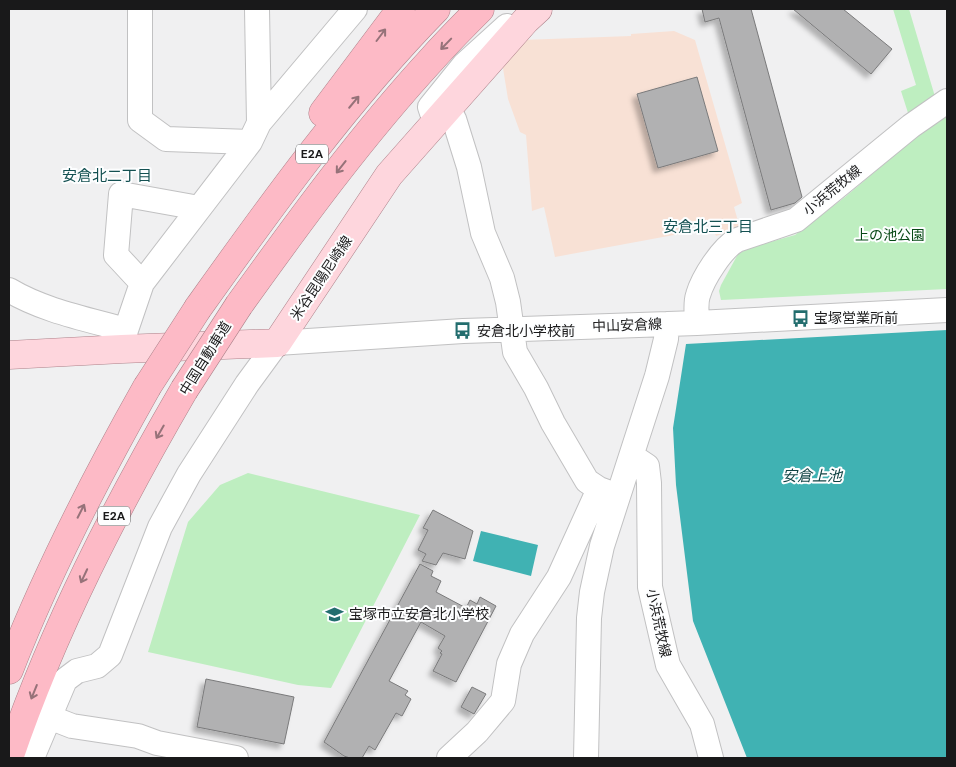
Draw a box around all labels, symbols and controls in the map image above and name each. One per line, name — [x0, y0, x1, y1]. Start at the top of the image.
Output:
one-way arrow — [375, 29, 386, 42]
one-way arrow — [440, 37, 452, 50]
one-way arrow — [349, 95, 360, 108]
road number: E2A — [296, 144, 328, 164]
one-way arrow — [336, 160, 346, 174]
street label: 小浜荒牧線 — [799, 161, 865, 219]
district label: 安倉北二丁目 — [62, 166, 152, 186]
district label: 安倉北三丁目 — [663, 217, 753, 237]
park label: 上の池公園 — [855, 226, 925, 244]
street label: 米谷昆陽尼崎線 — [286, 232, 356, 324]
bus stop icon: 宝塚営業所前 — [790, 308, 810, 328]
place label: 宝塚営業所前 — [814, 309, 898, 327]
street label: 中山安倉線 — [592, 315, 662, 335]
street label: 中国自動車道 — [175, 318, 235, 398]
bus stop icon: 安倉北小学校前 — [453, 321, 473, 341]
place label: 安倉北小学校前 — [477, 322, 575, 340]
one-way arrow — [154, 425, 164, 439]
water label: 安倉上池 — [782, 466, 844, 486]
one-way arrow — [76, 503, 86, 518]
road number: E2A — [98, 506, 130, 526]
one-way arrow — [79, 568, 89, 583]
street label: 小浜荒牧線 — [643, 587, 675, 659]
school or university icon: 宝塚市立安倉北小学校 — [325, 604, 345, 624]
place label: 宝塚市立安倉北小学校 — [349, 605, 489, 623]
one-way arrow — [29, 684, 38, 699]

